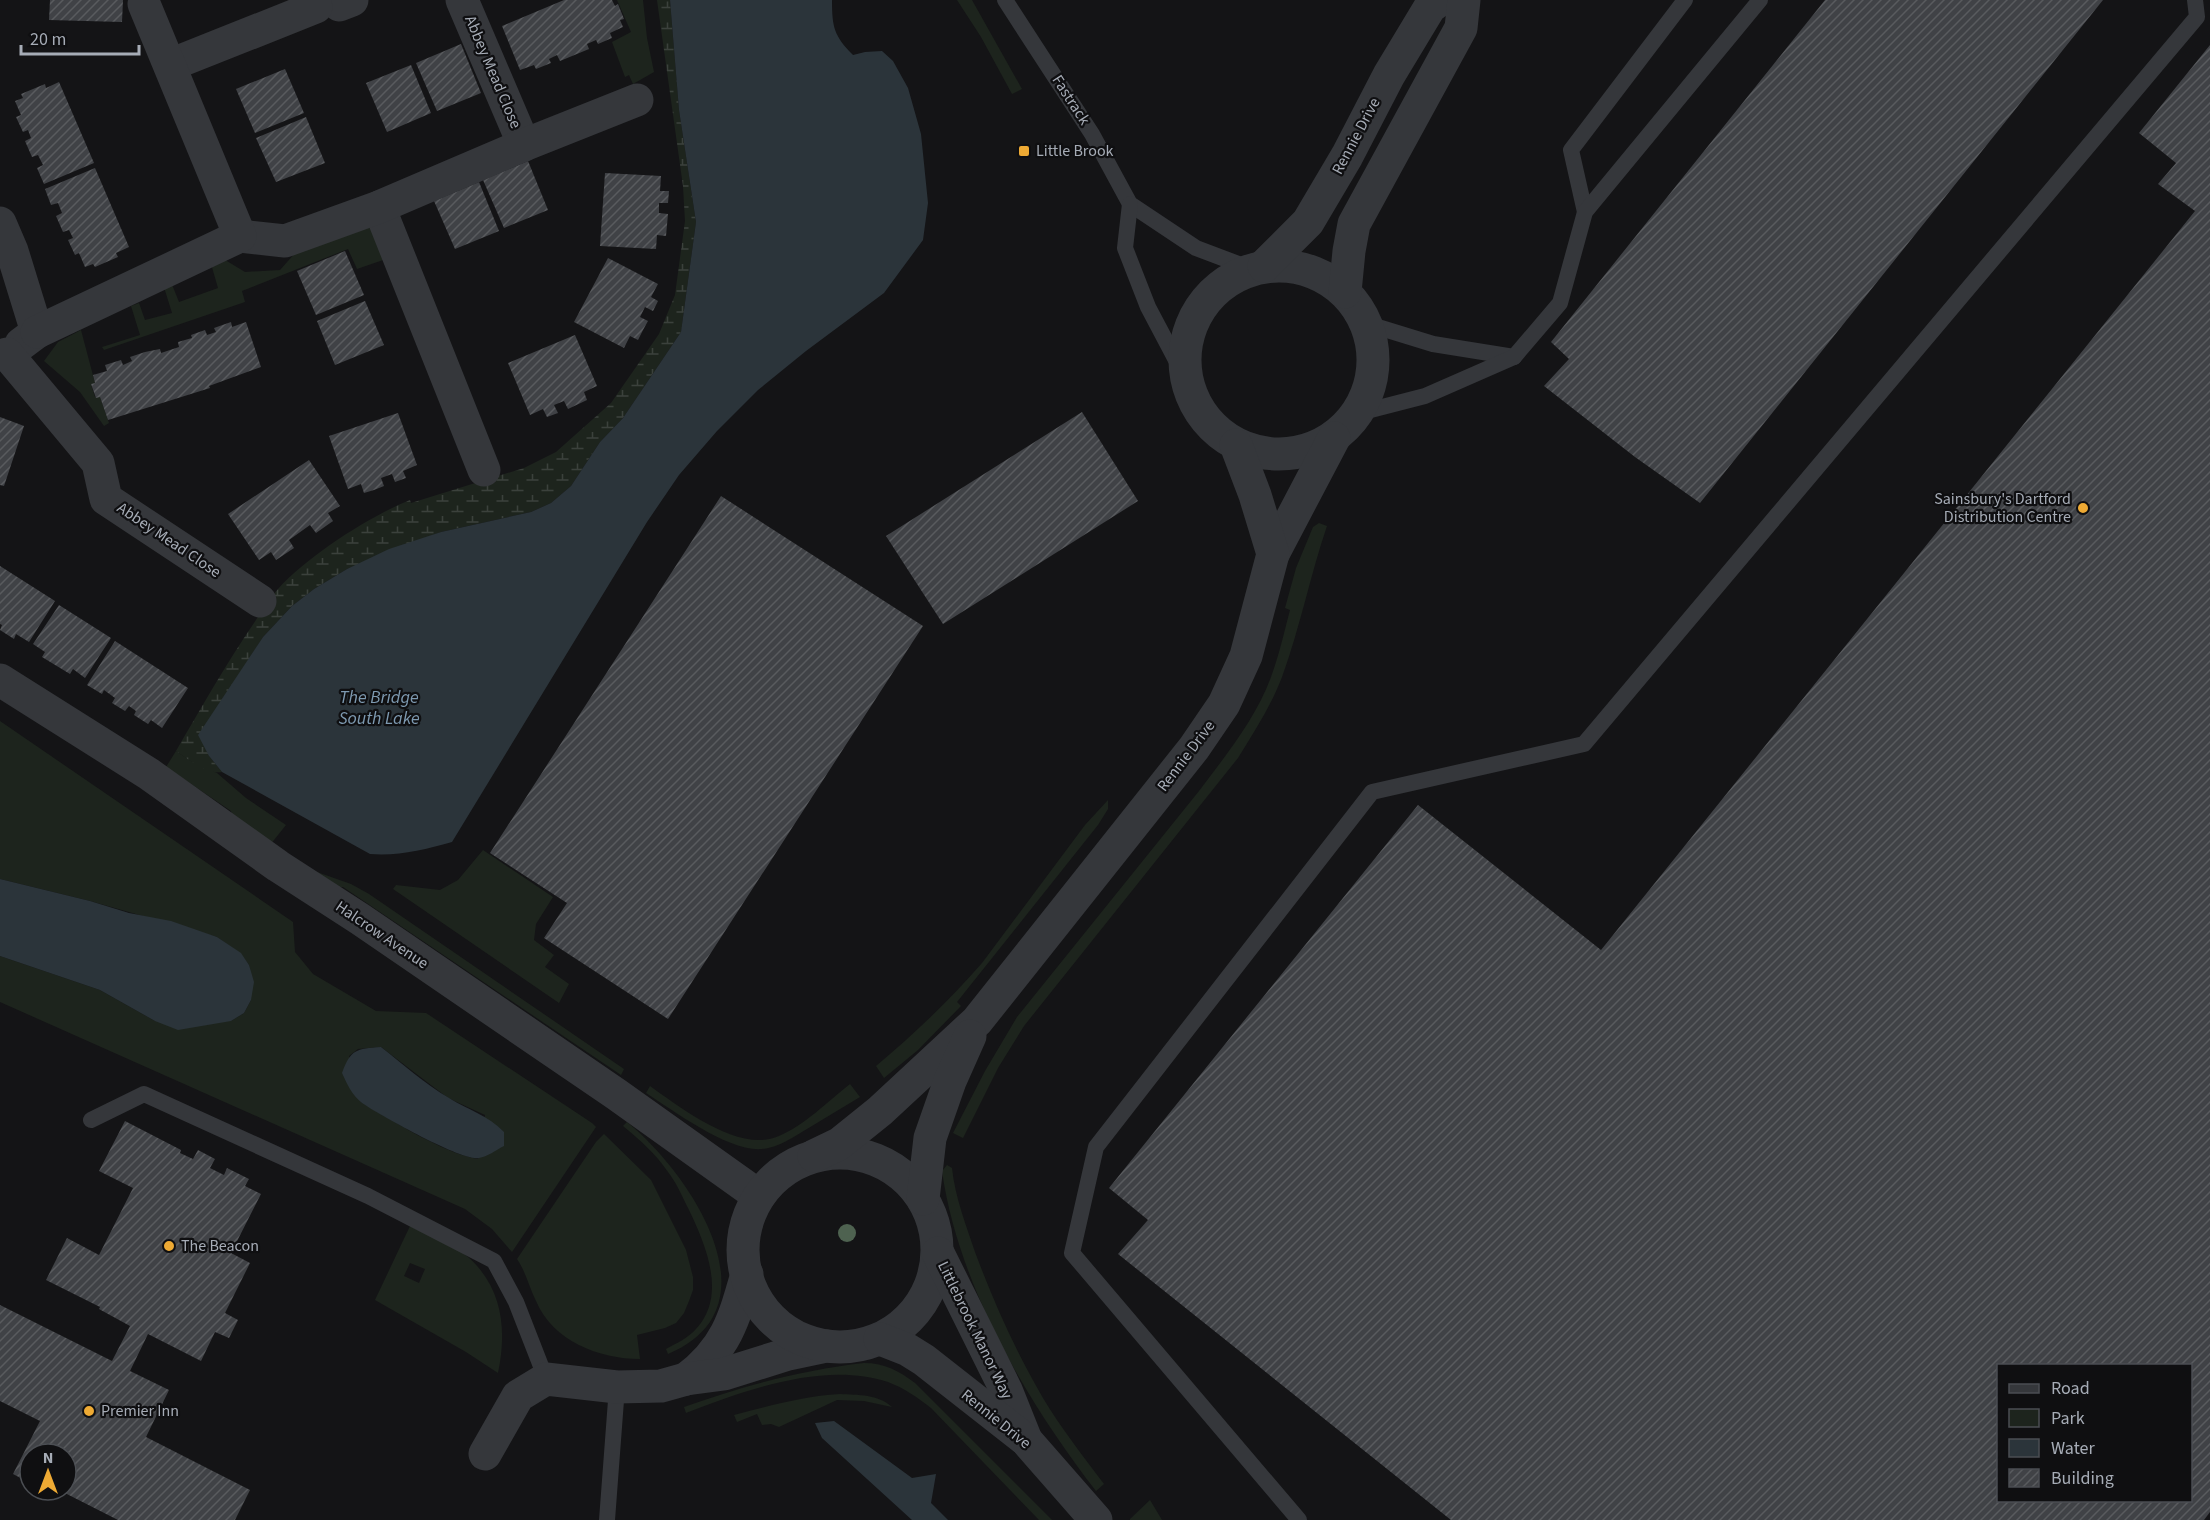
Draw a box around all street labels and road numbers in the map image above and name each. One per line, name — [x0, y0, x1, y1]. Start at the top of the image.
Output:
street label: Abbey Mead Close — [459, 12, 527, 132]
street label: Fastrack — [1047, 71, 1095, 129]
street label: Rennie Drive — [1327, 94, 1385, 178]
street label: Abbey Mead Close — [113, 497, 225, 583]
street label: Rennie Drive — [1152, 716, 1220, 796]
street label: Halcrow Avenue — [331, 896, 433, 974]
street label: Littlebrook Manor Way — [932, 1257, 1018, 1403]
street label: Rennie Drive — [956, 1384, 1036, 1454]

